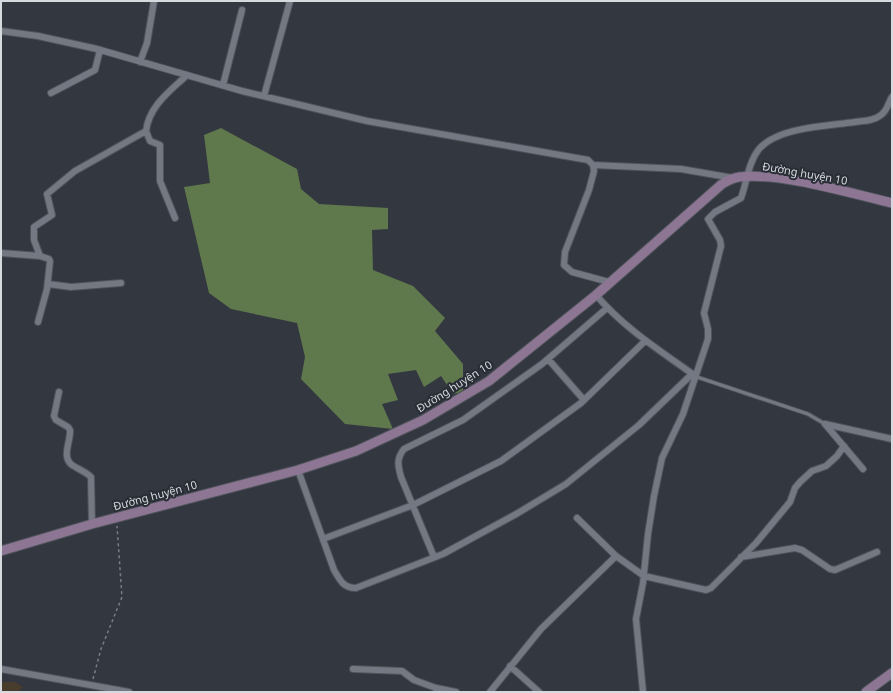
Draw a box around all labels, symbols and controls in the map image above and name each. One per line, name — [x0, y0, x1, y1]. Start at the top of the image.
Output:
street label: Đường huyện 10 — [761, 158, 849, 188]
street label: Đường huyện 10 — [413, 357, 495, 415]
street label: Đường huyện 10 — [111, 477, 199, 513]

